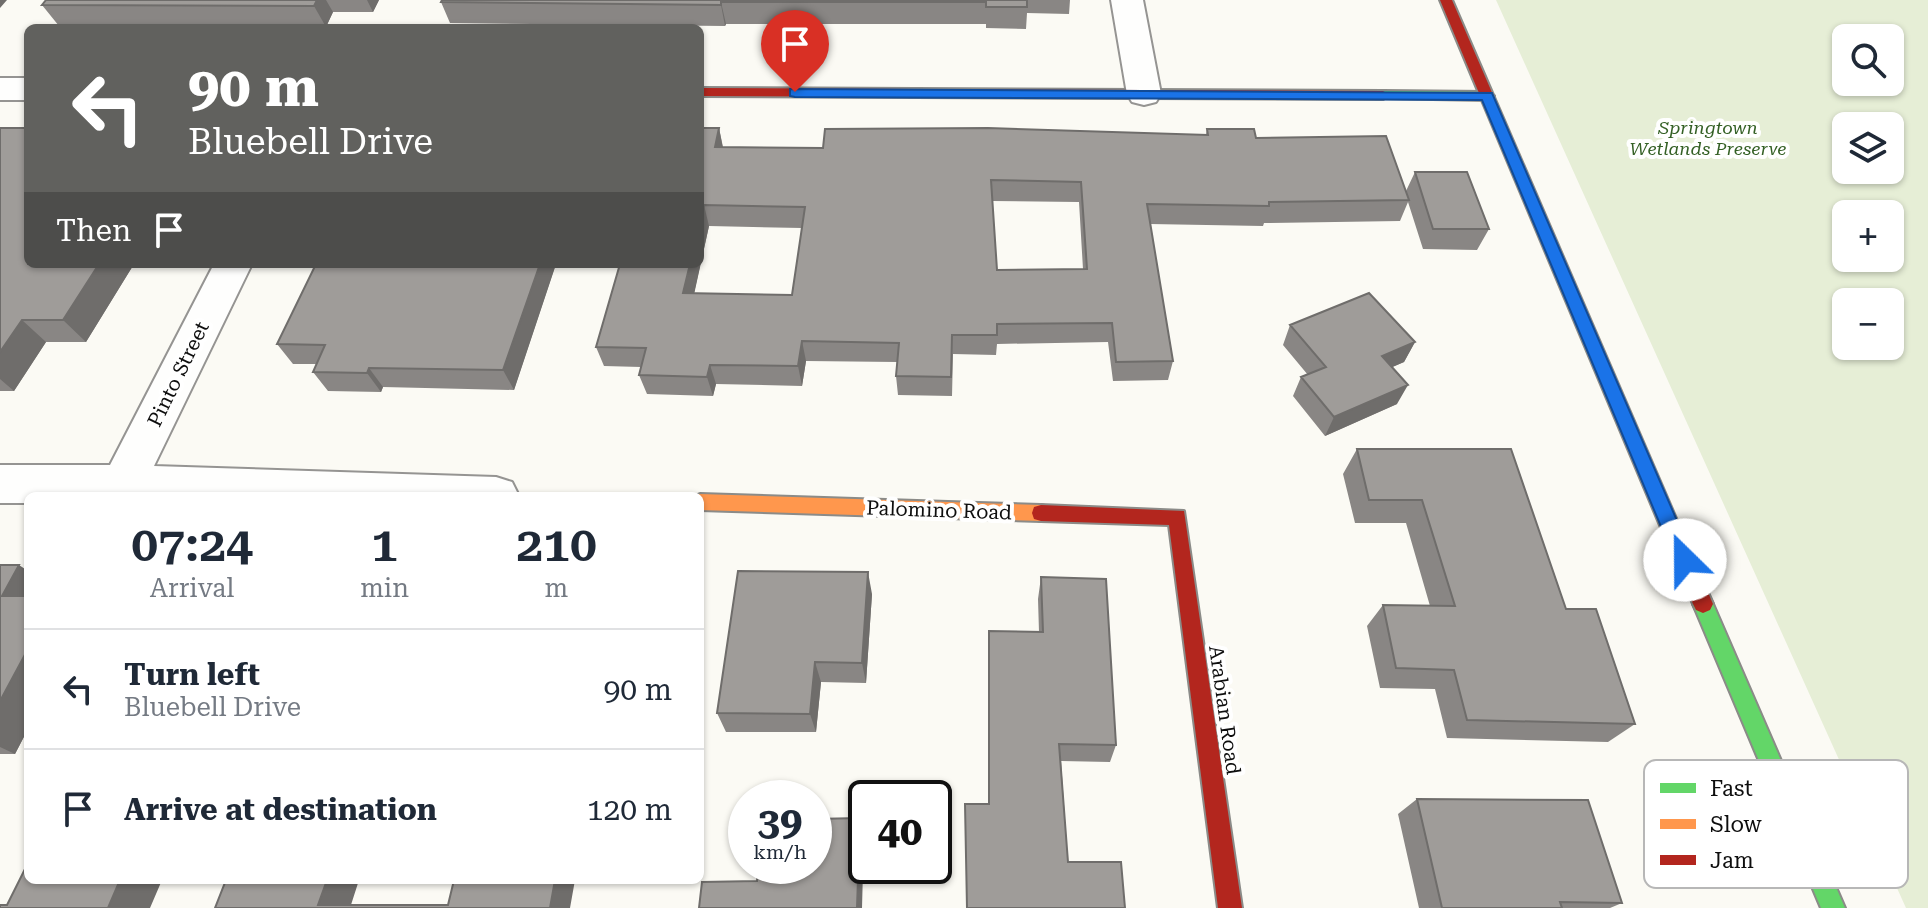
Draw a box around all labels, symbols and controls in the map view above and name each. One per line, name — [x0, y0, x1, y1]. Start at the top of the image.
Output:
pin — [761, 10, 829, 92]
icon: arrive — [773, 22, 817, 66]
map controls — [1832, 24, 1904, 360]
button: search — [1832, 24, 1904, 96]
text: 90 m — [188, 54, 319, 120]
icon: left — [56, 56, 160, 160]
button: layers — [1832, 112, 1904, 184]
park label: Springtown Wetlands Preserve — [1630, 117, 1786, 159]
text: Bluebell Drive — [188, 121, 433, 163]
button: + — [1832, 200, 1904, 272]
icon: arrive — [147, 208, 191, 252]
text: Then — [56, 213, 131, 248]
button: − — [1832, 288, 1904, 360]
street label: Pinto Street — [142, 317, 214, 431]
street label: Palomino Road — [866, 495, 1012, 525]
text: 07:24 — [131, 517, 253, 573]
text: 1 — [371, 517, 398, 573]
text: 210 — [516, 517, 597, 573]
position arrow — [1643, 518, 1727, 602]
text: Arrival — [150, 573, 234, 603]
text: min — [360, 573, 409, 603]
text: m — [545, 573, 568, 603]
street label: Arabian Road — [1204, 644, 1246, 776]
text: Turn left — [124, 657, 260, 692]
icon: left — [56, 667, 100, 711]
text: 90 m — [603, 672, 672, 707]
text: Bluebell Drive — [124, 692, 301, 722]
legend — [1644, 760, 1908, 888]
text: Fast — [1710, 776, 1753, 801]
speed limit sign: 40 — [848, 780, 952, 884]
icon: arrive — [56, 787, 100, 831]
text: Arrive at destination — [124, 792, 437, 827]
text: 120 m — [587, 792, 672, 827]
text: 39 — [758, 798, 802, 845]
text: Slow — [1710, 812, 1763, 837]
text: km/h — [753, 840, 807, 864]
text: Jam — [1710, 848, 1754, 873]

